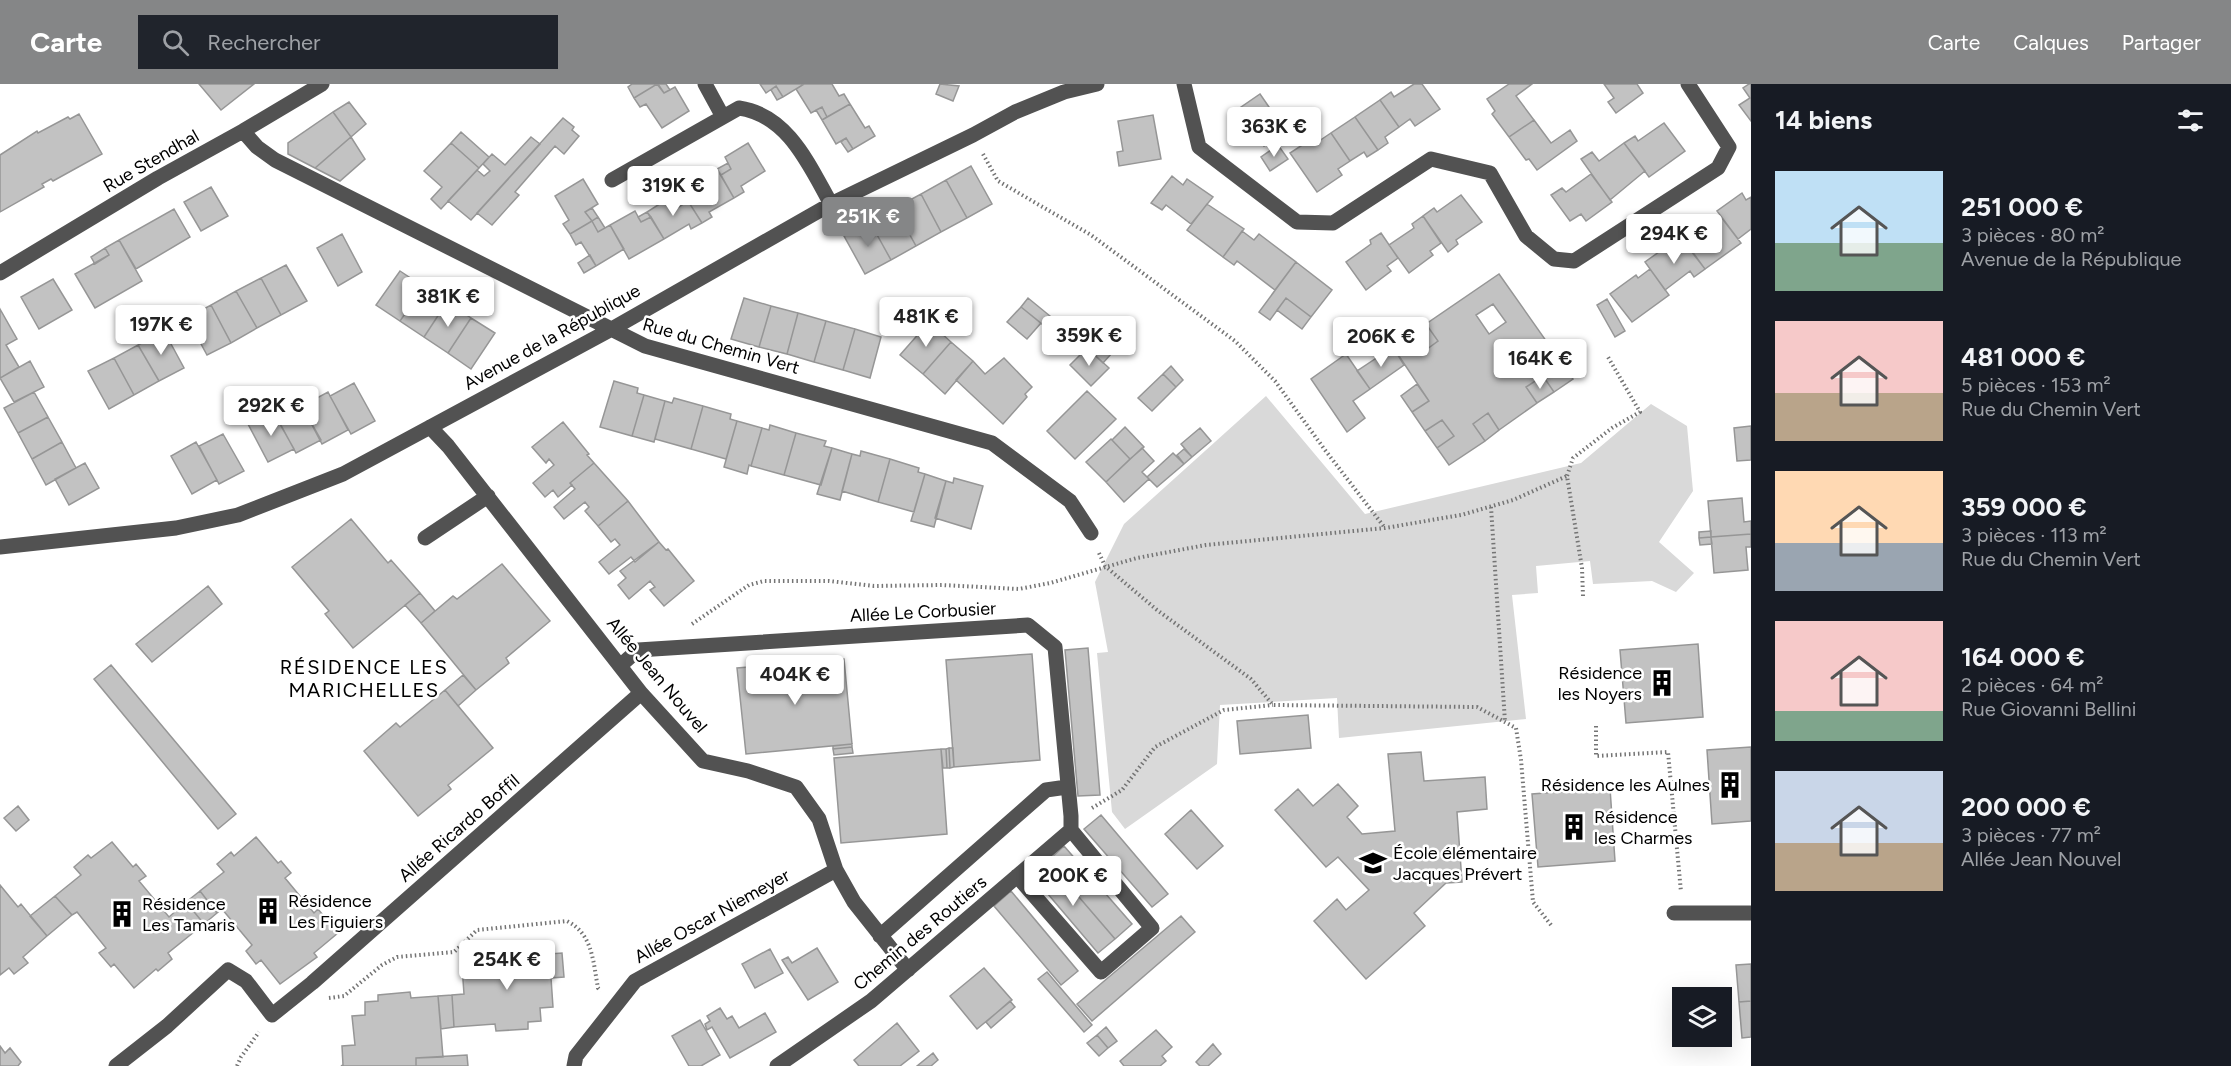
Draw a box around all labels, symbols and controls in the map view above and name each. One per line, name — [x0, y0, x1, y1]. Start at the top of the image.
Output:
search box — [138, 15, 558, 69]
text: Carte — [30, 25, 102, 59]
icon: search — [159, 26, 192, 59]
text: Rechercher — [207, 29, 320, 56]
text: Carte — [1928, 30, 1980, 55]
text: Calques — [2013, 30, 2089, 55]
text: Partager — [2122, 30, 2201, 55]
text: 14 biens — [1775, 104, 1872, 136]
icon: filters — [2174, 104, 2207, 137]
pin: 363K € — [1225, 107, 1323, 158]
text: 363K € — [1241, 114, 1307, 138]
street label: Rue Stendhal — [99, 125, 203, 197]
pin: 319K € — [624, 166, 722, 217]
text: 319K € — [641, 173, 705, 197]
text: 251 000 € — [1961, 191, 2083, 223]
icon: home — [1823, 195, 1895, 267]
pin: 251K € — [819, 197, 917, 248]
text: 251K € — [836, 204, 900, 228]
pin: 294K € — [1625, 214, 1723, 265]
text: 294K € — [1640, 221, 1708, 245]
text: 3 pièces · 80 m² — [1961, 223, 2105, 247]
text: Avenue de la République — [1961, 247, 2182, 271]
pin: 381K € — [399, 277, 497, 328]
street label: Avenue de la République — [460, 279, 644, 395]
text: 381K € — [416, 284, 480, 308]
pin: 481K € — [877, 297, 975, 348]
text: 481K € — [893, 304, 959, 328]
pin: 197K € — [112, 305, 210, 356]
text: 197K € — [129, 312, 193, 336]
street label: Rue du Chemin Vert — [640, 313, 802, 379]
pin: 359K € — [1040, 316, 1138, 367]
pin: 206K € — [1332, 317, 1430, 368]
text: 359K € — [1056, 323, 1122, 347]
text: 206K € — [1347, 324, 1415, 348]
pin: 164K € — [1491, 339, 1589, 390]
text: 481 000 € — [1961, 341, 2085, 373]
icon: home — [1823, 345, 1895, 417]
text: 164K € — [1508, 346, 1572, 370]
text: 5 pièces · 153 m² — [1961, 373, 2111, 397]
pin: 292K € — [222, 386, 320, 437]
text: 292K € — [238, 393, 304, 417]
text: Rue du Chemin Vert — [1961, 397, 2141, 421]
text: 359 000 € — [1961, 491, 2087, 523]
icon: home — [1823, 495, 1895, 567]
text: 3 pièces · 113 m² — [1961, 523, 2107, 547]
text: Rue du Chemin Vert — [1961, 547, 2141, 571]
street label: Allée Le Corbusier — [849, 597, 997, 627]
street label: Allée Jean Nouvel — [602, 613, 712, 737]
text: 164 000 € — [1961, 641, 2085, 673]
icon: home — [1823, 645, 1895, 717]
district label: RÉSIDENCE LES MARICHELLES — [280, 655, 448, 702]
pin: 404K € — [746, 655, 844, 706]
text: 404K € — [760, 662, 830, 686]
place label: Résidence les Noyers — [1558, 662, 1642, 705]
building icon: Résidence les Noyers — [1647, 668, 1677, 698]
text: 2 pièces · 64 m² — [1961, 673, 2103, 697]
text: Rue Giovanni Bellini — [1961, 697, 2136, 721]
street label: Allée Ricardo Boffil — [394, 770, 524, 886]
building icon: Résidence les Aulnes — [1715, 770, 1745, 800]
place label: Résidence les Aulnes — [1541, 774, 1710, 796]
text: 200 000 € — [1961, 791, 2091, 823]
icon: home — [1823, 795, 1895, 867]
place label: Résidence les Charmes — [1594, 806, 1692, 849]
building icon: Résidence les Charmes — [1559, 812, 1589, 842]
text: 3 pièces · 77 m² — [1961, 823, 2101, 847]
place label: École élémentaire Jacques Prévert — [1393, 842, 1537, 885]
text: Allée Jean Nouvel — [1961, 847, 2121, 871]
school or university icon: École élémentaire Jacques Prévert — [1358, 848, 1388, 878]
pin: 200K € — [1024, 856, 1122, 907]
text: 200K € — [1038, 863, 1108, 887]
street label: Allée Oscar Niemeyer — [631, 864, 793, 968]
street label: Chemin des Routiers — [849, 871, 991, 995]
place label: Résidence Les Figuiers — [288, 890, 383, 933]
place label: Résidence Les Tamaris — [142, 893, 235, 936]
building icon: Résidence Les Figuiers — [253, 896, 283, 926]
building icon: Résidence Les Tamaris — [107, 899, 137, 929]
pin: 254K € — [458, 940, 556, 991]
text: 254K € — [473, 947, 541, 971]
map controls — [1672, 987, 1732, 1047]
button: layers — [1672, 987, 1732, 1047]

